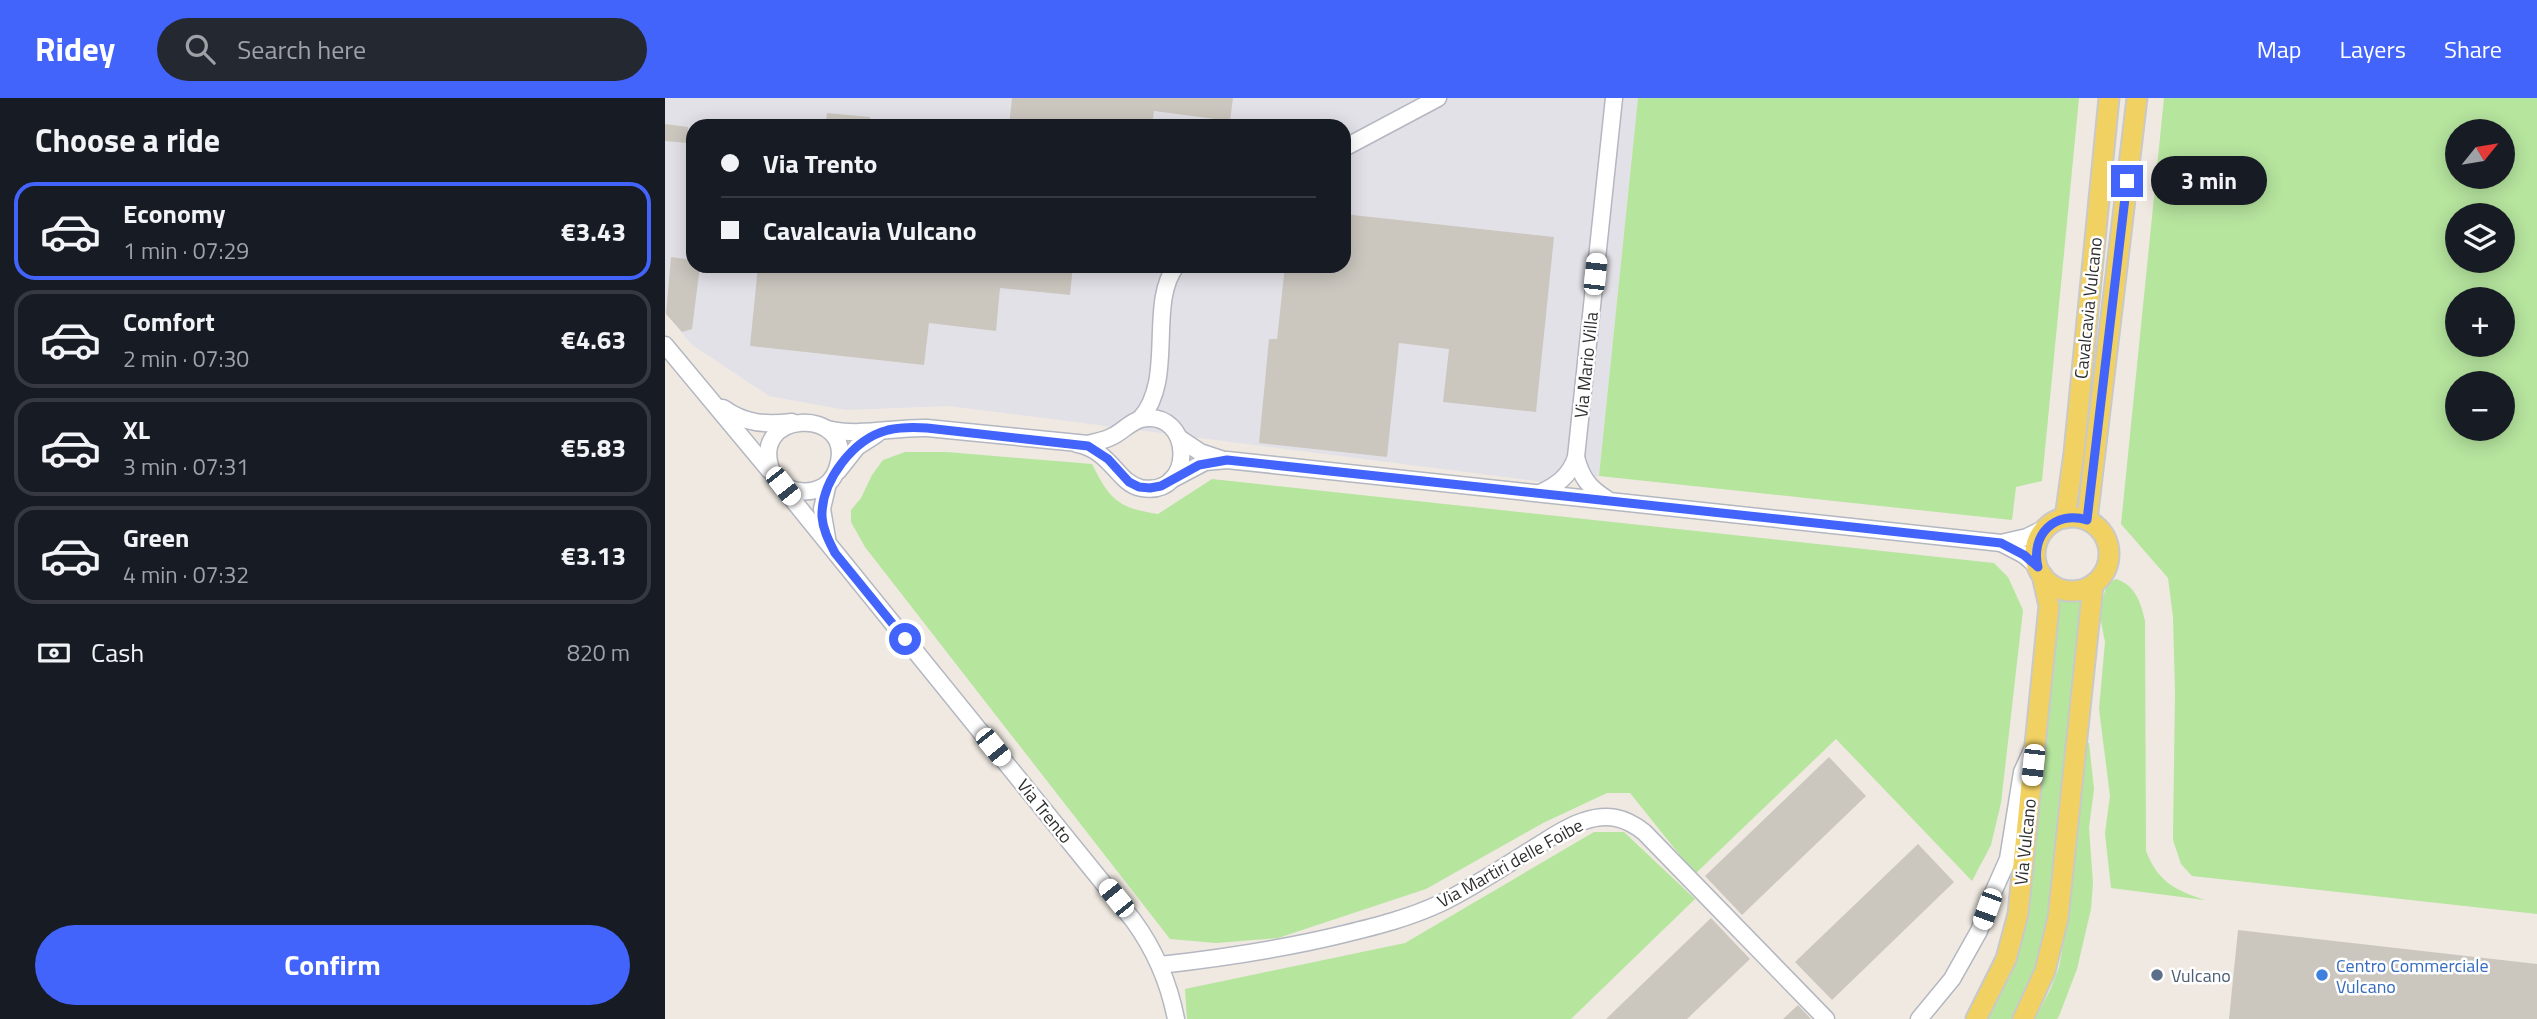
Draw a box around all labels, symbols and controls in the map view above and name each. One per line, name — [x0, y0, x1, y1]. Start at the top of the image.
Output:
search box — [157, 18, 647, 81]
text: Ridey — [35, 24, 115, 74]
icon: search — [181, 30, 219, 68]
text: Search here — [237, 30, 366, 69]
text: Map — [2257, 31, 2302, 67]
text: Layers — [2340, 31, 2406, 67]
text: Share — [2444, 31, 2502, 67]
text: Choose a ride — [35, 116, 220, 164]
north arrow — [2445, 119, 2515, 189]
map controls — [2445, 119, 2515, 441]
text: Via Trento — [763, 144, 877, 183]
callout: 3 min — [2151, 156, 2267, 206]
text: 3 min — [2181, 163, 2237, 198]
route end — [2111, 165, 2143, 197]
text: Economy — [123, 194, 225, 233]
icon: car — [39, 200, 102, 263]
button: layers — [2445, 203, 2515, 273]
text: Cavalcavia Vulcano — [763, 211, 976, 250]
text: €3.43 — [561, 212, 626, 251]
text: 1 min · 07:29 — [123, 233, 249, 268]
street label: Cavalcavia Vulcano — [2067, 236, 2109, 380]
car — [1583, 252, 1608, 296]
button: + — [2445, 287, 2515, 357]
text: Comfort — [123, 302, 215, 341]
icon: car — [39, 308, 102, 371]
street label: Via Mario Villa — [1567, 310, 1605, 420]
text: €4.63 — [561, 320, 626, 359]
text: 2 min · 07:30 — [123, 341, 249, 376]
button: − — [2445, 371, 2515, 441]
text: XL — [123, 410, 150, 449]
icon: car — [39, 416, 102, 479]
text: €5.83 — [561, 428, 626, 467]
text: 3 min · 07:31 — [123, 449, 249, 484]
car — [762, 463, 805, 509]
text: Green — [123, 518, 189, 557]
icon: car — [39, 524, 102, 587]
text: €3.13 — [561, 536, 626, 575]
text: 4 min · 07:32 — [123, 557, 249, 592]
route start — [889, 623, 921, 655]
text: Cash — [91, 633, 144, 672]
icon: cash — [35, 634, 73, 672]
text: 820 m — [567, 635, 630, 670]
car — [972, 724, 1015, 770]
car — [2021, 743, 2046, 787]
street label: Via Trento — [1011, 773, 1079, 849]
street label: Via Vulcano — [2007, 797, 2043, 887]
street label: Via Martiri delle Foibe — [1432, 812, 1588, 914]
car — [1095, 875, 1138, 921]
car — [1970, 886, 2005, 932]
button: Confirm — [35, 925, 630, 1005]
place label: Centro Commerciale Vulcano — [2336, 952, 2489, 1000]
place label: Vulcano — [2171, 962, 2231, 989]
marker: Vulcano — [2149, 967, 2165, 983]
marker: Centro Commerciale Vulcano — [2314, 967, 2330, 983]

